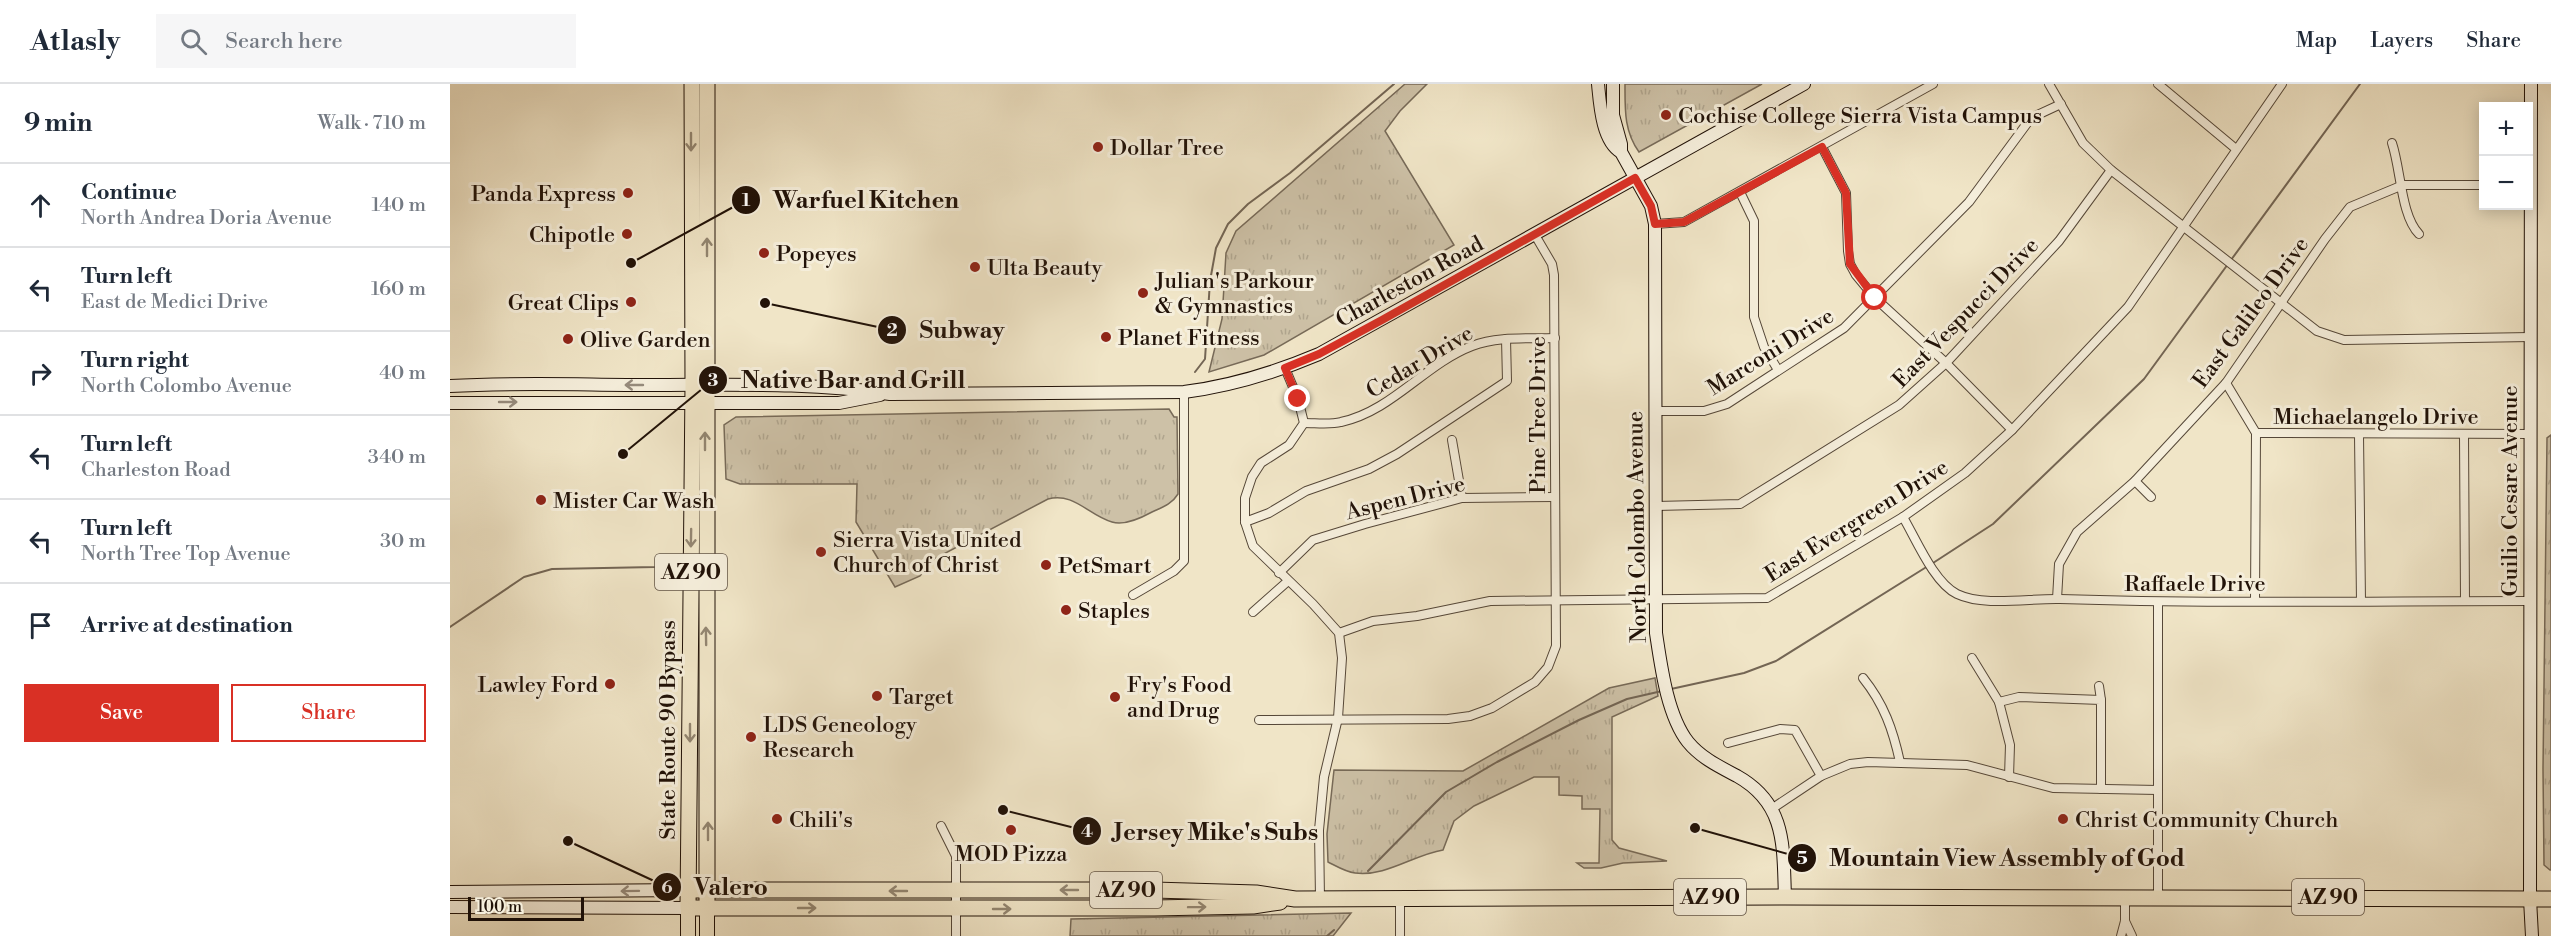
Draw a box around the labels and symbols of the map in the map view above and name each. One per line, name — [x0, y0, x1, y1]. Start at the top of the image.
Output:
place label: Cochise College Sierra Vista Campus — [1678, 103, 2042, 130]
marker: Cochise College Sierra Vista Campus — [1659, 108, 1673, 122]
one-way arrow — [685, 132, 697, 152]
place label: Dollar Tree — [1110, 135, 1224, 162]
marker: Dollar Tree — [1091, 140, 1105, 154]
callout: Warfuel Kitchen — [731, 179, 971, 221]
place label: Panda Express — [471, 181, 616, 208]
marker: Panda Express — [621, 186, 635, 200]
text: Warfuel Kitchen — [772, 186, 959, 216]
text: 1 — [742, 189, 751, 212]
place label: Chipotle — [529, 222, 615, 249]
marker: Chipotle — [620, 227, 634, 241]
street label: Charleston Road — [1331, 230, 1489, 334]
street label: East Vespucci Drive — [1887, 232, 2045, 394]
street label: East Galileo Drive — [2187, 232, 2315, 394]
one-way arrow — [701, 237, 713, 257]
place label: Popeyes — [776, 241, 857, 268]
marker: Popeyes — [757, 246, 771, 260]
place label: Ulta Beauty — [987, 255, 1103, 282]
marker: Ulta Beauty — [968, 260, 982, 274]
place label: Julian's Parkour & Gymnastics — [1154, 268, 1314, 320]
route start — [1861, 284, 1887, 310]
marker: Julian's Parkour & Gymnastics — [1136, 286, 1150, 300]
place label: Great Clips — [508, 290, 619, 317]
marker: Great Clips — [624, 295, 638, 309]
street label: Marconi Drive — [1702, 303, 1839, 402]
callout: Subway — [877, 309, 1016, 351]
text: Subway — [919, 316, 1006, 346]
text: 2 — [886, 319, 898, 342]
street label: Cedar Drive — [1361, 320, 1478, 405]
place label: Planet Fitness — [1118, 325, 1260, 352]
place label: Olive Garden — [580, 327, 711, 354]
marker: Planet Fitness — [1099, 330, 1113, 344]
marker: Olive Garden — [561, 332, 575, 346]
street label: Pine Tree Drive — [1525, 336, 1552, 494]
callout: Native Bar and Grill — [698, 359, 977, 401]
text: Native Bar and Grill — [741, 366, 965, 396]
text: 3 — [708, 369, 719, 392]
one-way arrow — [625, 379, 645, 391]
route end — [1284, 385, 1310, 411]
street label: Guilio Cesare Avenue — [2497, 385, 2524, 597]
one-way arrow — [498, 396, 518, 408]
street label: Michaelangelo Drive — [2273, 404, 2479, 431]
street label: North Colombo Avenue — [1622, 411, 1653, 643]
one-way arrow — [699, 432, 711, 452]
street label: East Evergreen Drive — [1760, 454, 1953, 589]
street label: Aspen Drive — [1342, 471, 1468, 527]
place label: Mister Car Wash — [553, 488, 715, 515]
marker: Mister Car Wash — [534, 493, 548, 507]
place label: Sierra Vista United Church of Christ — [833, 527, 1022, 579]
one-way arrow — [685, 528, 697, 548]
marker: Sierra Vista United Church of Christ — [814, 545, 828, 559]
place label: PetSmart — [1058, 553, 1152, 580]
road number: AZ 90 — [655, 554, 727, 590]
marker: PetSmart — [1039, 558, 1053, 572]
street label: Raffaele Drive — [2124, 571, 2266, 598]
place label: Staples — [1078, 598, 1150, 625]
marker: Staples — [1059, 603, 1073, 617]
street label: State Route 90 Bypass — [655, 620, 682, 840]
one-way arrow — [701, 627, 712, 647]
place label: Lawley Ford — [477, 672, 598, 699]
place label: Fry's Food and Drug — [1127, 672, 1232, 724]
marker: Lawley Ford — [603, 677, 617, 691]
place label: Target — [889, 684, 954, 711]
marker: Target — [870, 689, 884, 703]
marker: Fry's Food and Drug — [1108, 690, 1122, 704]
place label: LDS Geneology Research — [763, 712, 917, 764]
one-way arrow — [684, 723, 695, 743]
marker: LDS Geneology Research — [744, 730, 758, 744]
place label: Chili's — [789, 807, 853, 834]
place label: Christ Community Church — [2075, 807, 2338, 834]
callout: Jersey Mike's Subs — [1072, 810, 1330, 852]
marker: Chili's — [770, 812, 784, 826]
marker: Christ Community Church — [2056, 812, 2070, 826]
text: Jersey Mike's Subs — [1111, 818, 1318, 848]
text: 4 — [1081, 820, 1093, 843]
one-way arrow — [702, 822, 713, 842]
marker: MOD Pizza — [1004, 823, 1018, 837]
callout: Mountain View Assembly of God — [1787, 837, 2197, 879]
place label: MOD Pizza — [955, 841, 1068, 868]
text: Mountain View Assembly of God — [1829, 844, 2185, 874]
text: 5 — [1796, 847, 1808, 870]
callout: Valero — [652, 866, 780, 908]
road number: AZ 90 — [1090, 872, 1162, 908]
text: Valero — [693, 873, 768, 903]
text: 6 — [661, 876, 673, 899]
road number: AZ 90 — [1674, 879, 1746, 915]
road number: AZ 90 — [2292, 879, 2364, 915]
one-way arrow — [1059, 884, 1079, 896]
one-way arrow — [620, 885, 640, 897]
one-way arrow — [888, 885, 908, 897]
scale bar — [468, 894, 584, 922]
one-way arrow — [1187, 901, 1207, 913]
one-way arrow — [797, 902, 817, 914]
one-way arrow — [992, 903, 1012, 915]

